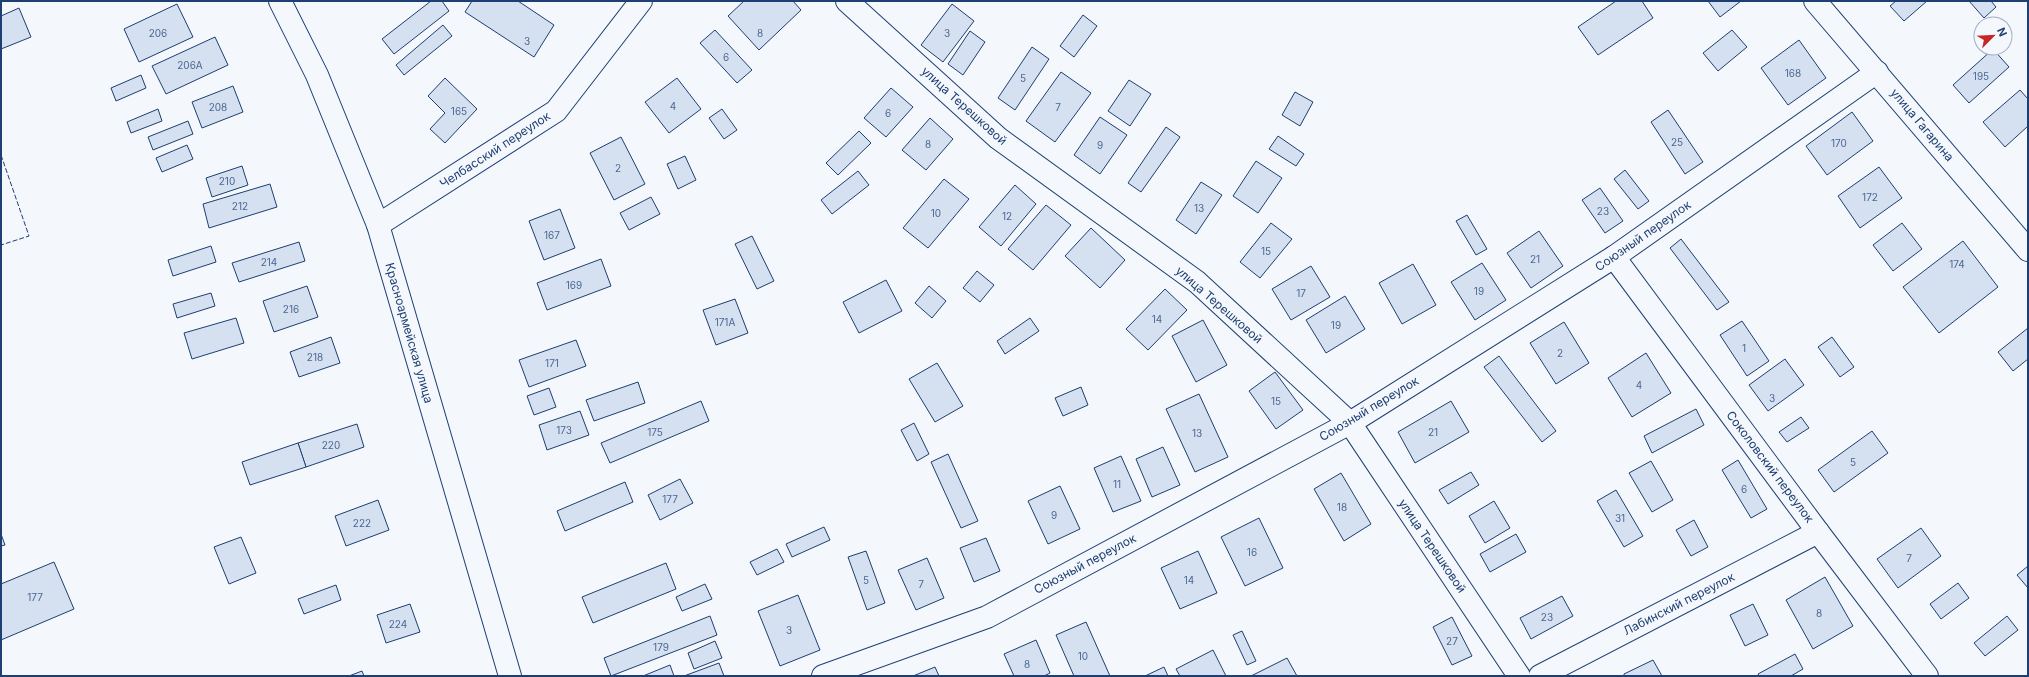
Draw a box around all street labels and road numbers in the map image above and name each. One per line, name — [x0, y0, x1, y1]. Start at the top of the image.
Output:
street label: улица Терешковой — [918, 63, 1010, 148]
street label: улица Гагарина — [1888, 85, 1957, 164]
street label: Челбасский переулок — [437, 108, 553, 191]
street label: Союзный переулок — [1592, 197, 1694, 274]
street label: Красноармейская улица — [382, 261, 437, 405]
street label: улица Терешковой — [1173, 263, 1266, 346]
street label: Союзный переулок — [1316, 373, 1422, 444]
street label: Соколовский переулок — [1723, 408, 1818, 526]
street label: улица Терешковой — [1395, 496, 1469, 596]
street label: Союзный переулок — [1031, 530, 1139, 597]
street label: Лабинский переулок — [1621, 569, 1737, 638]

